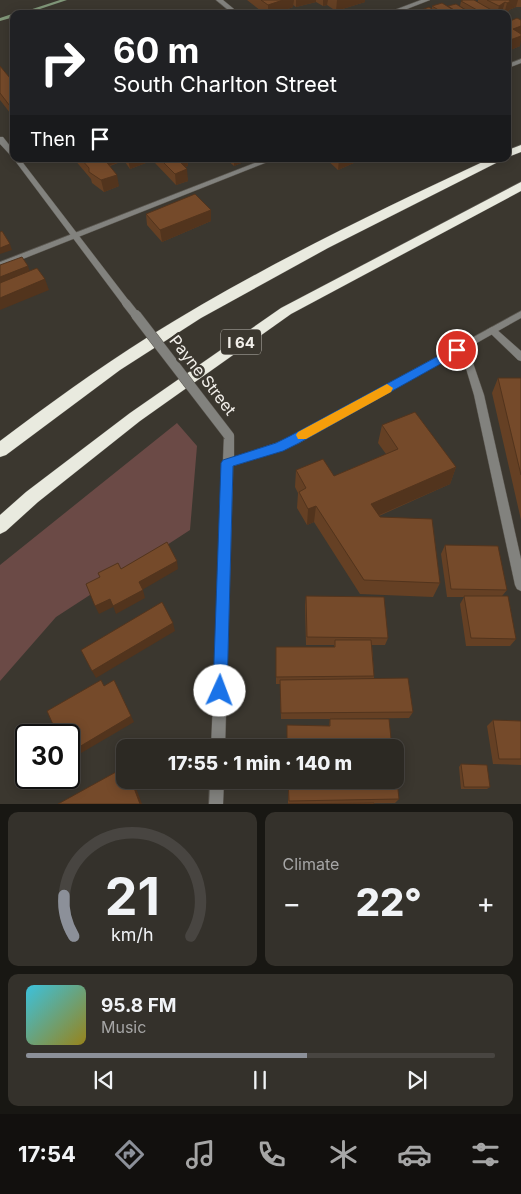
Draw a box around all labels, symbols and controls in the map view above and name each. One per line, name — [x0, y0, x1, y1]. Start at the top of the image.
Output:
text: 60 m — [113, 29, 200, 71]
icon: right — [30, 30, 95, 95]
text: South Charlton Street — [113, 71, 337, 97]
icon: arrive — [86, 125, 114, 153]
text: Then — [30, 128, 76, 151]
pin — [436, 329, 478, 371]
road number: I 64 — [221, 330, 261, 354]
street label: Payne Street — [165, 331, 241, 419]
icon: arrive — [443, 336, 471, 364]
position arrow — [193, 664, 245, 716]
speed limit sign: 30 — [15, 724, 80, 789]
text: 17:55 · 1 min · 140 m — [168, 752, 352, 775]
text: Climate — [283, 854, 339, 874]
text: 21 — [105, 865, 160, 928]
text: 22° — [356, 879, 422, 925]
text: − — [283, 886, 301, 920]
text: + — [476, 886, 495, 920]
text: km/h — [111, 924, 153, 945]
text: 95.8 FM — [101, 994, 177, 1017]
text: Music — [101, 1017, 146, 1037]
icon: previous — [90, 1066, 118, 1094]
icon: pause — [246, 1066, 274, 1094]
icon: next — [403, 1066, 431, 1094]
icon: directions — [112, 1137, 147, 1172]
icon: music — [183, 1137, 218, 1172]
icon: phone — [254, 1137, 289, 1172]
icon: climate — [326, 1137, 361, 1172]
icon: car — [397, 1137, 432, 1172]
icon: filters — [468, 1137, 503, 1172]
text: 17:54 — [18, 1141, 76, 1167]

